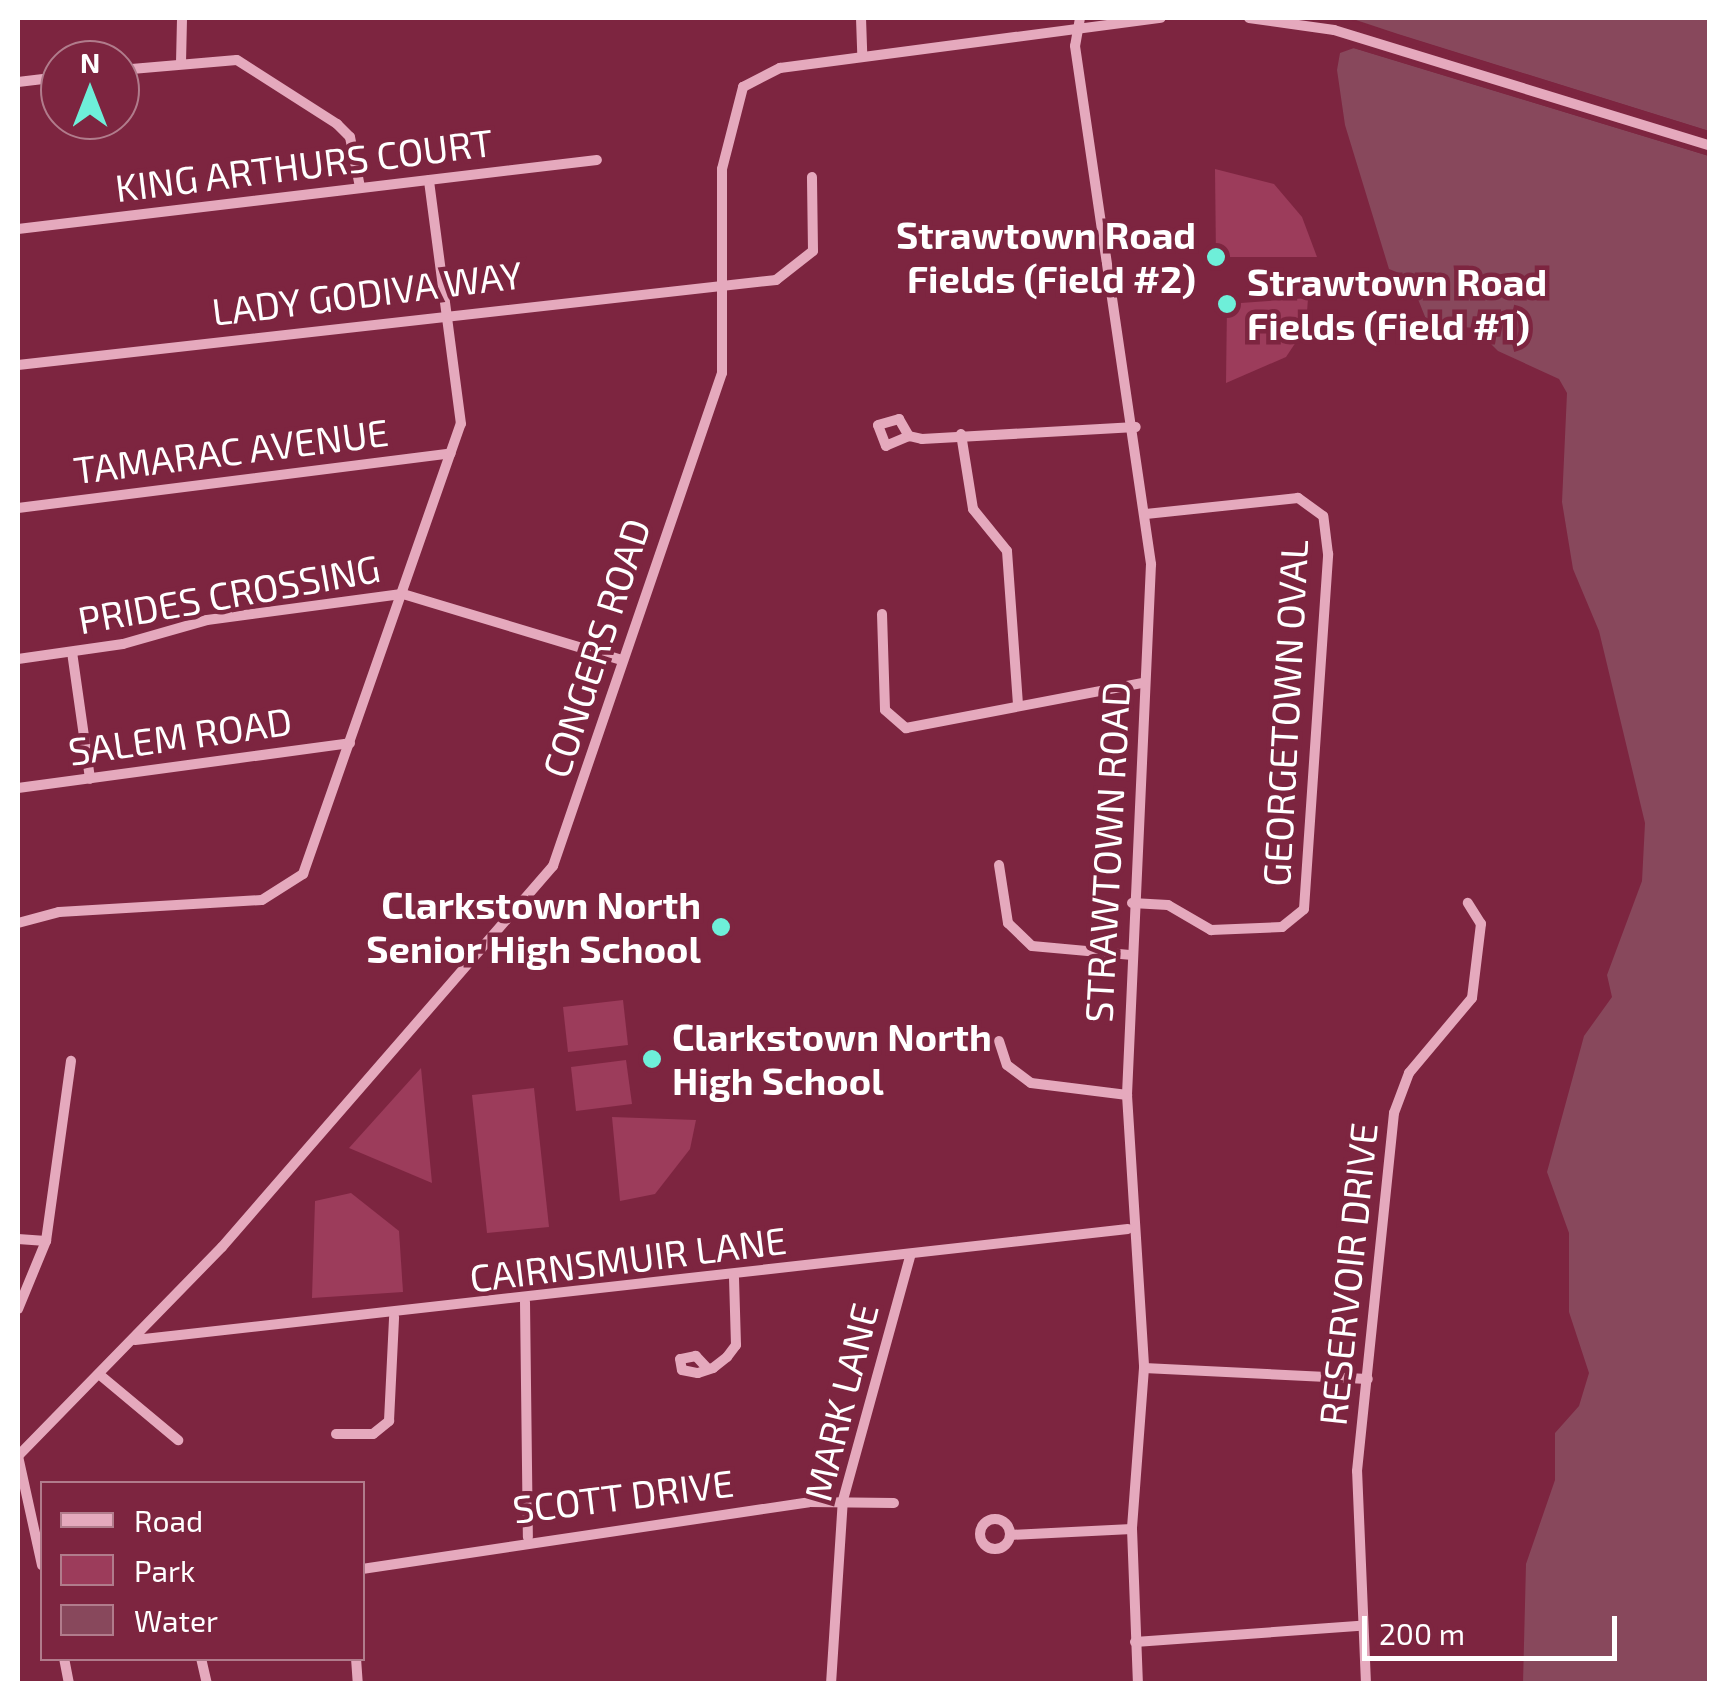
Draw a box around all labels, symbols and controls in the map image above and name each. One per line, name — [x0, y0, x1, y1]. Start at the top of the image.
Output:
north arrow — [40, 40, 140, 140]
text: N — [80, 45, 100, 79]
street label: KING ARTHURS COURT — [112, 119, 496, 211]
place label: Strawtown Road Fields (Field #2) — [896, 212, 1196, 302]
marker: Strawtown Road Fields (Field #2) — [1205, 246, 1227, 268]
street label: LADY GODIVA WAY — [208, 251, 526, 335]
place label: Strawtown Road Fields (Field #1) — [1247, 259, 1547, 348]
marker: Strawtown Road Fields (Field #1) — [1216, 293, 1238, 315]
street label: TAMARAC AVENUE — [71, 409, 391, 493]
street label: CONGERS ROAD — [533, 513, 659, 783]
street label: GEORGETOWN OVAL — [1253, 538, 1317, 888]
street label: PRIDES CROSSING — [74, 545, 384, 643]
street label: STRAWTOWN ROAD — [1075, 680, 1139, 1024]
street label: SALEM ROAD — [65, 698, 295, 774]
place label: Clarkstown North Senior High School — [365, 882, 701, 972]
marker: Clarkstown North Senior High School — [710, 916, 732, 938]
place label: Clarkstown North High School — [672, 1014, 992, 1104]
marker: Clarkstown North High School — [641, 1048, 663, 1070]
street label: RESERVOIR DRIVE — [1309, 1120, 1387, 1428]
street label: CAIRNSMUIR LANE — [467, 1217, 789, 1301]
street label: MARK LANE — [794, 1298, 888, 1506]
street label: SCOTT DRIVE — [509, 1460, 737, 1532]
legend — [40, 1481, 365, 1661]
text: Road — [134, 1502, 203, 1538]
text: Park — [134, 1552, 195, 1588]
scale bar — [1367, 1596, 1622, 1658]
text: Water — [134, 1602, 218, 1638]
text: 200 m — [1379, 1615, 1465, 1651]

